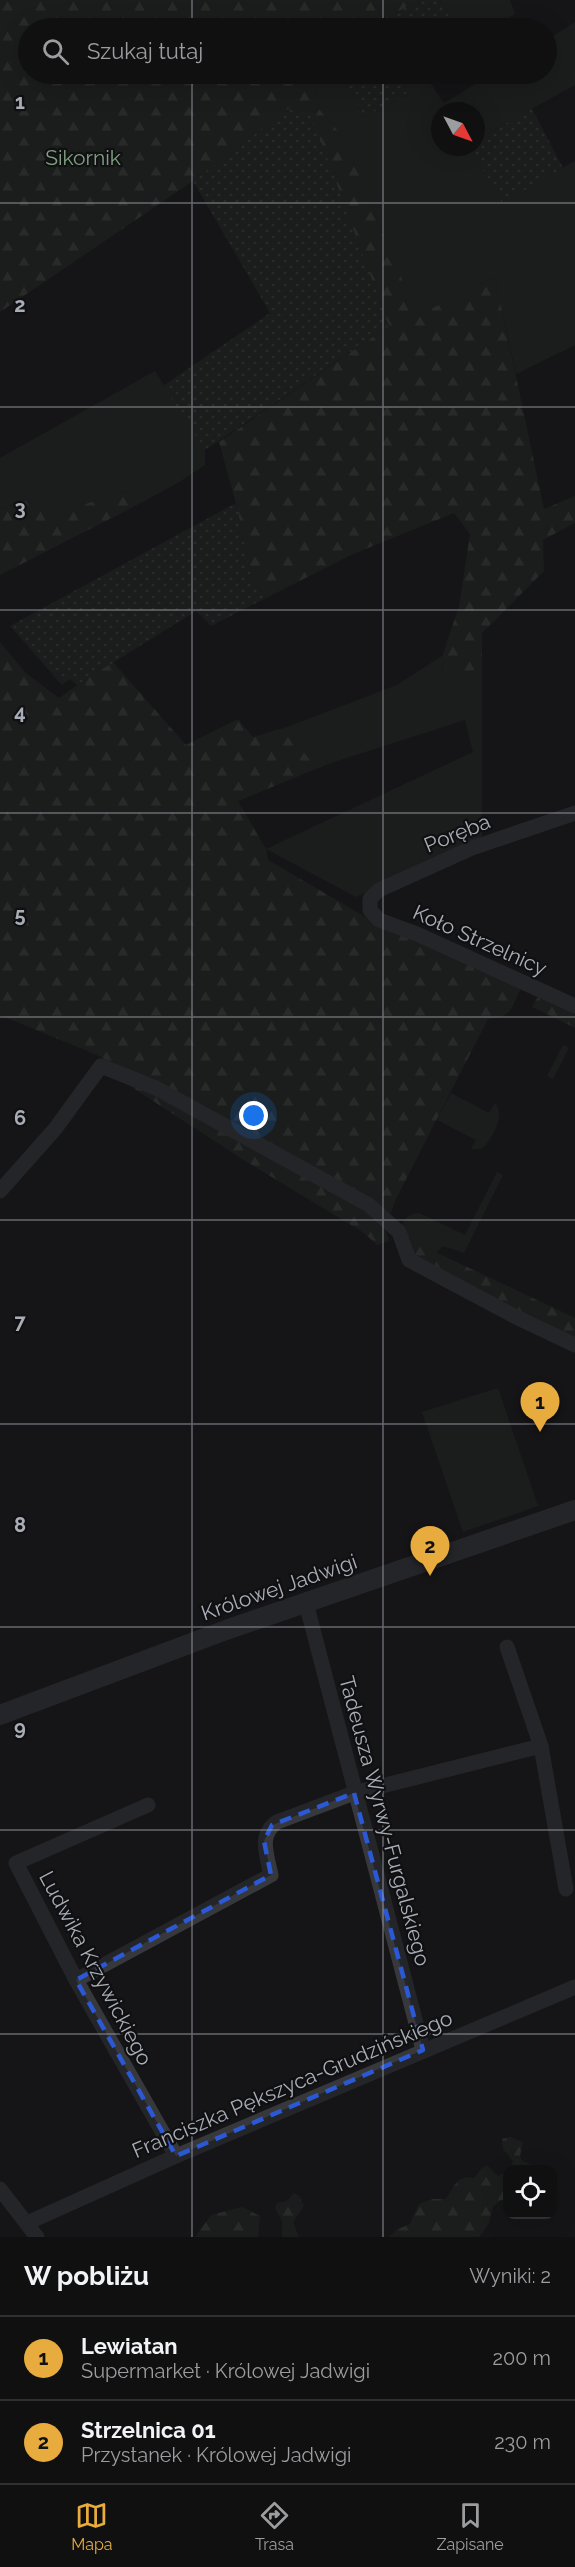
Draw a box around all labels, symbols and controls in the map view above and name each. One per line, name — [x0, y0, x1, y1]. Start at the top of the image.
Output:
search box — [18, 18, 557, 84]
icon: search — [39, 35, 72, 68]
text: Szukaj tutaj — [87, 38, 203, 64]
text: 1 — [15, 90, 25, 114]
north arrow — [431, 102, 485, 156]
park label: Sikornik — [45, 145, 121, 170]
text: 2 — [14, 293, 26, 317]
text: 3 — [14, 496, 26, 520]
text: 4 — [14, 700, 26, 724]
street label: Poręba — [420, 808, 494, 858]
street label: Koło Strzelnicy — [409, 899, 551, 981]
text: 5 — [14, 903, 26, 927]
your location — [239, 1101, 268, 1130]
text: 6 — [14, 1106, 26, 1130]
text: 7 — [14, 1310, 26, 1334]
pin: 1 — [520, 1382, 560, 1432]
text: 8 — [14, 1513, 26, 1537]
pin: 2 — [410, 1526, 450, 1576]
street label: Królowej Jadwigi — [198, 1549, 360, 1625]
street label: Tadeusza Wyrwy-Furgalskiego — [334, 1673, 436, 1969]
text: 9 — [14, 1716, 26, 1740]
street label: Ludwika Krzywickiego — [34, 1867, 158, 2069]
street label: Franciszka Pększyca-Grudzińskiego — [128, 2005, 456, 2163]
map controls — [503, 2165, 557, 2219]
button: locate — [503, 2165, 557, 2219]
text: W pobliżu — [24, 2261, 149, 2291]
text: Wyniki: 2 — [469, 2264, 551, 2288]
text: Lewiatan — [81, 2333, 178, 2359]
text: 1 — [39, 2346, 48, 2370]
text: 200 m — [493, 2346, 551, 2370]
text: Supermarket · Królowej Jadwigi — [81, 2359, 370, 2383]
text: Strzelnica 01 — [81, 2417, 216, 2443]
text: 2 — [38, 2430, 49, 2454]
text: 230 m — [494, 2430, 551, 2454]
text: Przystanek · Królowej Jadwigi — [81, 2443, 351, 2467]
tab: Mapa — [71, 2499, 112, 2554]
tab: Trasa — [255, 2499, 294, 2554]
tab: Zapisane — [436, 2499, 504, 2554]

